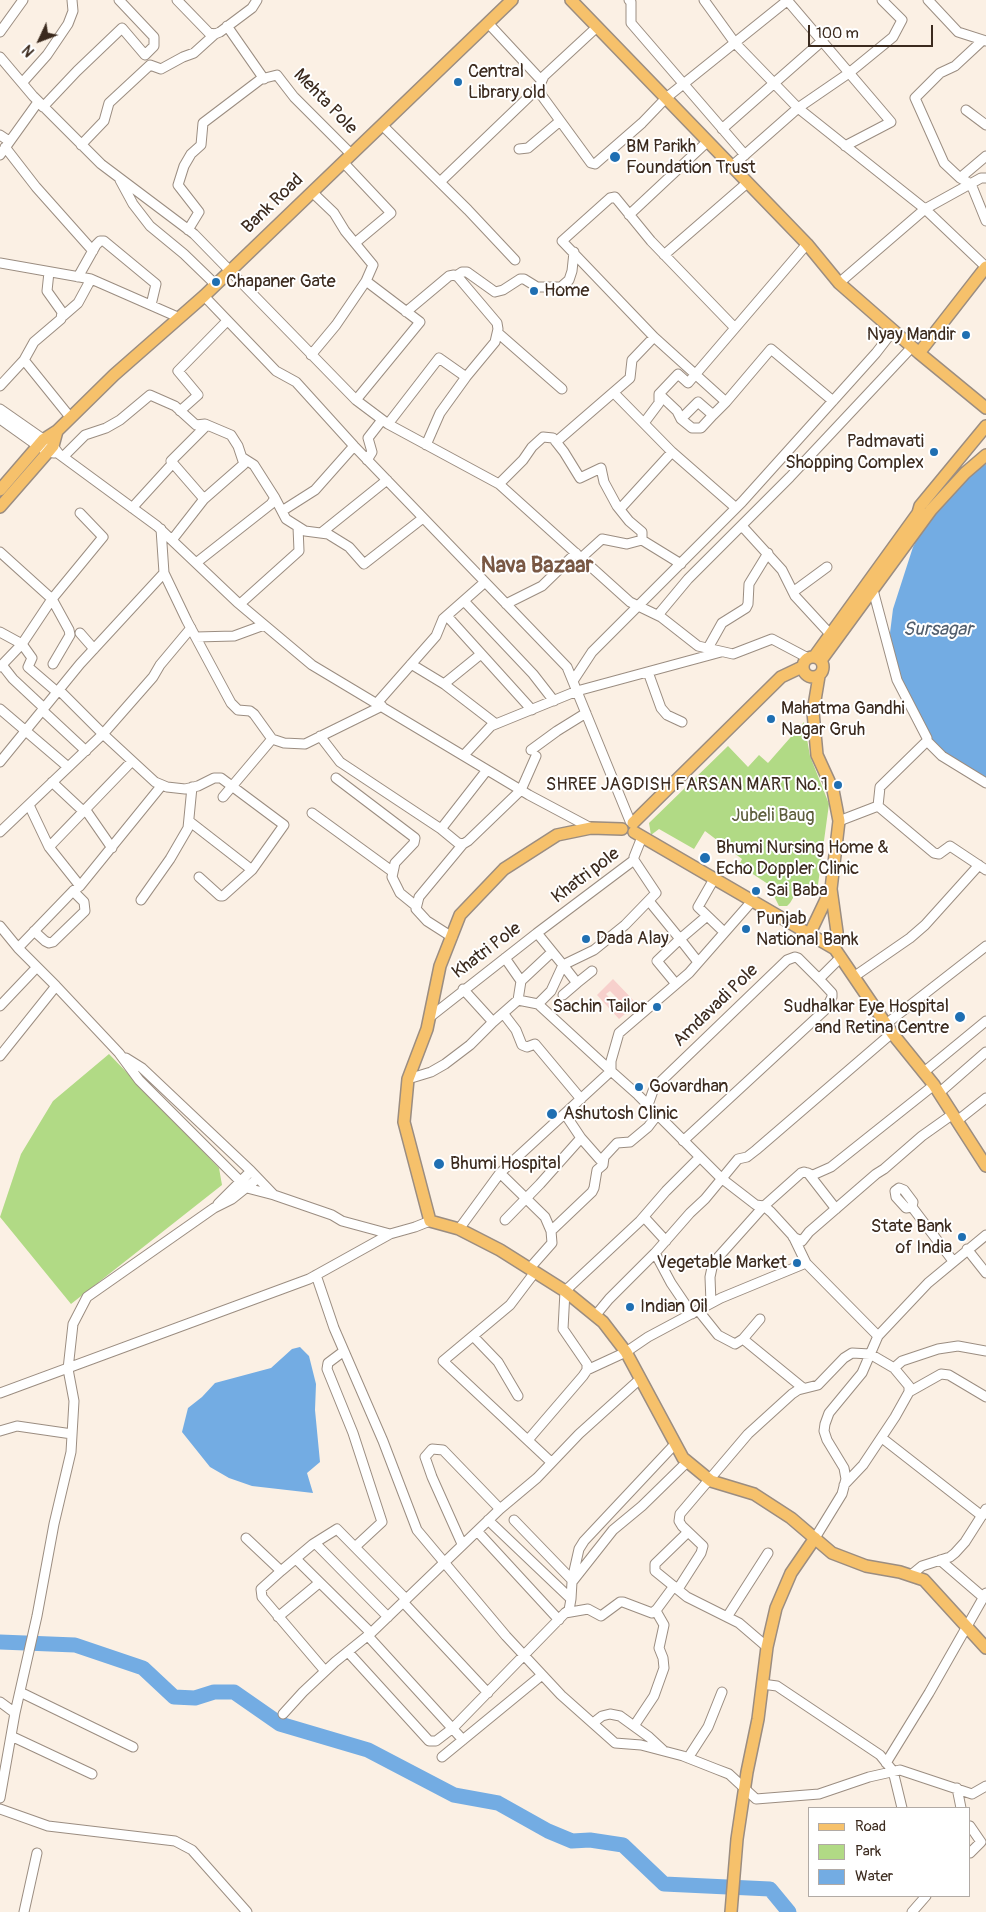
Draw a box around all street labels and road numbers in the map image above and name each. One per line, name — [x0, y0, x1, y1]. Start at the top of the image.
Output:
street label: Mehta Pole — [289, 65, 361, 139]
street label: Bank Road — [238, 170, 308, 238]
street label: Khatri pole — [548, 844, 624, 908]
street label: Khatri Pole — [448, 918, 526, 984]
street label: Amdavadi Pole — [669, 960, 763, 1052]

